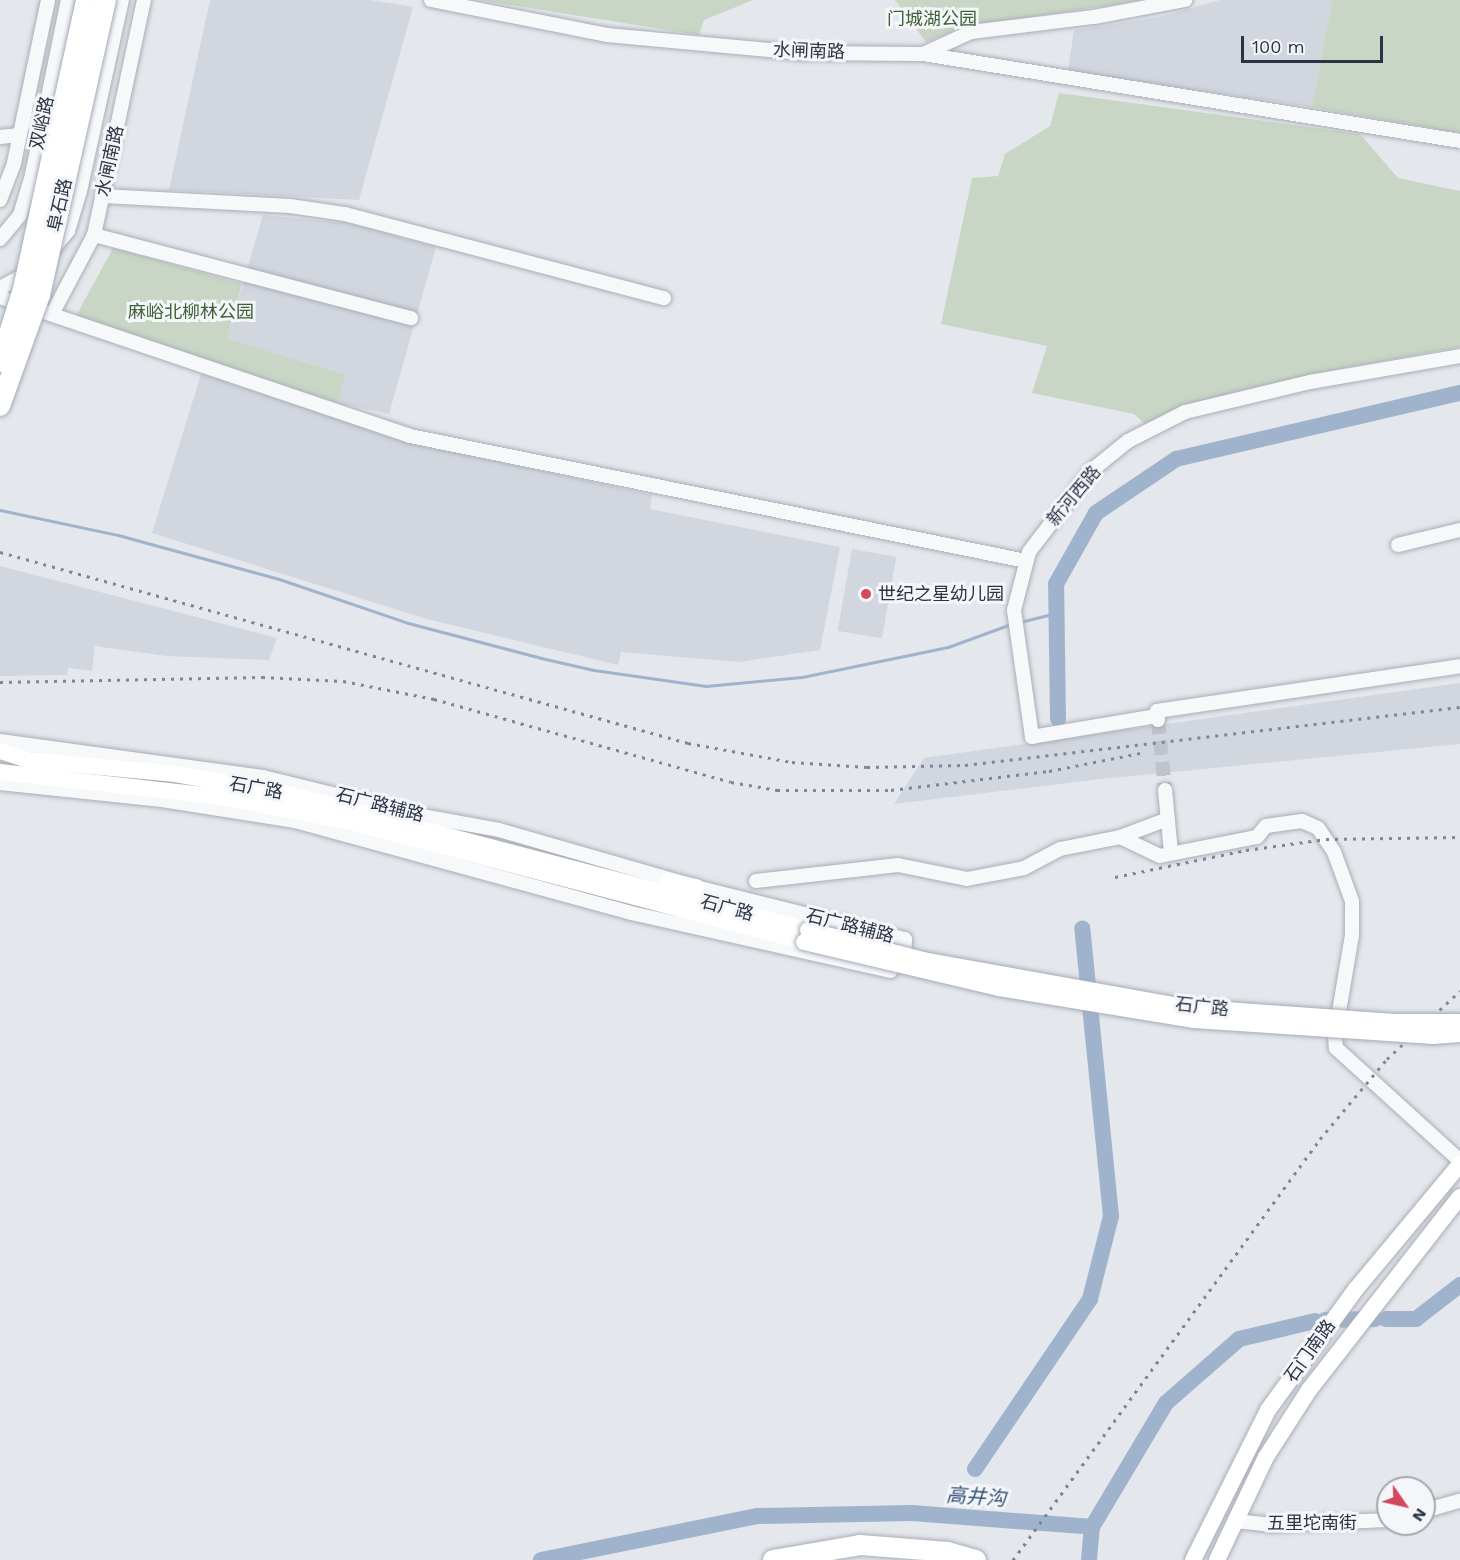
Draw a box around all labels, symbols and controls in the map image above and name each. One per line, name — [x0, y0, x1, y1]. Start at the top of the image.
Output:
park label: 门城湖公园 — [887, 8, 977, 30]
scale bar — [1244, 24, 1386, 62]
text: 100 m — [1252, 36, 1305, 57]
street label: 水闸南路 — [773, 39, 845, 63]
street label: 双峪路 — [26, 94, 58, 152]
street label: 水闸南路 — [92, 124, 128, 198]
street label: 阜石路 — [43, 176, 77, 234]
park label: 麻峪北柳林公园 — [128, 301, 254, 323]
street label: 新河西路 — [1043, 461, 1105, 531]
place label: 世纪之星幼儿园 — [878, 583, 1004, 605]
marker: 世纪之星幼儿园 — [859, 587, 873, 601]
street label: 石广路 — [228, 773, 284, 803]
street label: 石广路辅路 — [334, 784, 426, 826]
street label: 石广路 — [698, 891, 756, 925]
street label: 石广路辅路 — [804, 905, 896, 947]
street label: 石广路 — [1174, 993, 1230, 1021]
street label: 石门南路 — [1280, 1316, 1340, 1386]
north arrow — [1376, 1476, 1436, 1536]
water label: 高井沟 — [945, 1483, 1007, 1511]
text: N — [1408, 1505, 1431, 1525]
street label: 五里坨南街 — [1267, 1512, 1357, 1534]

